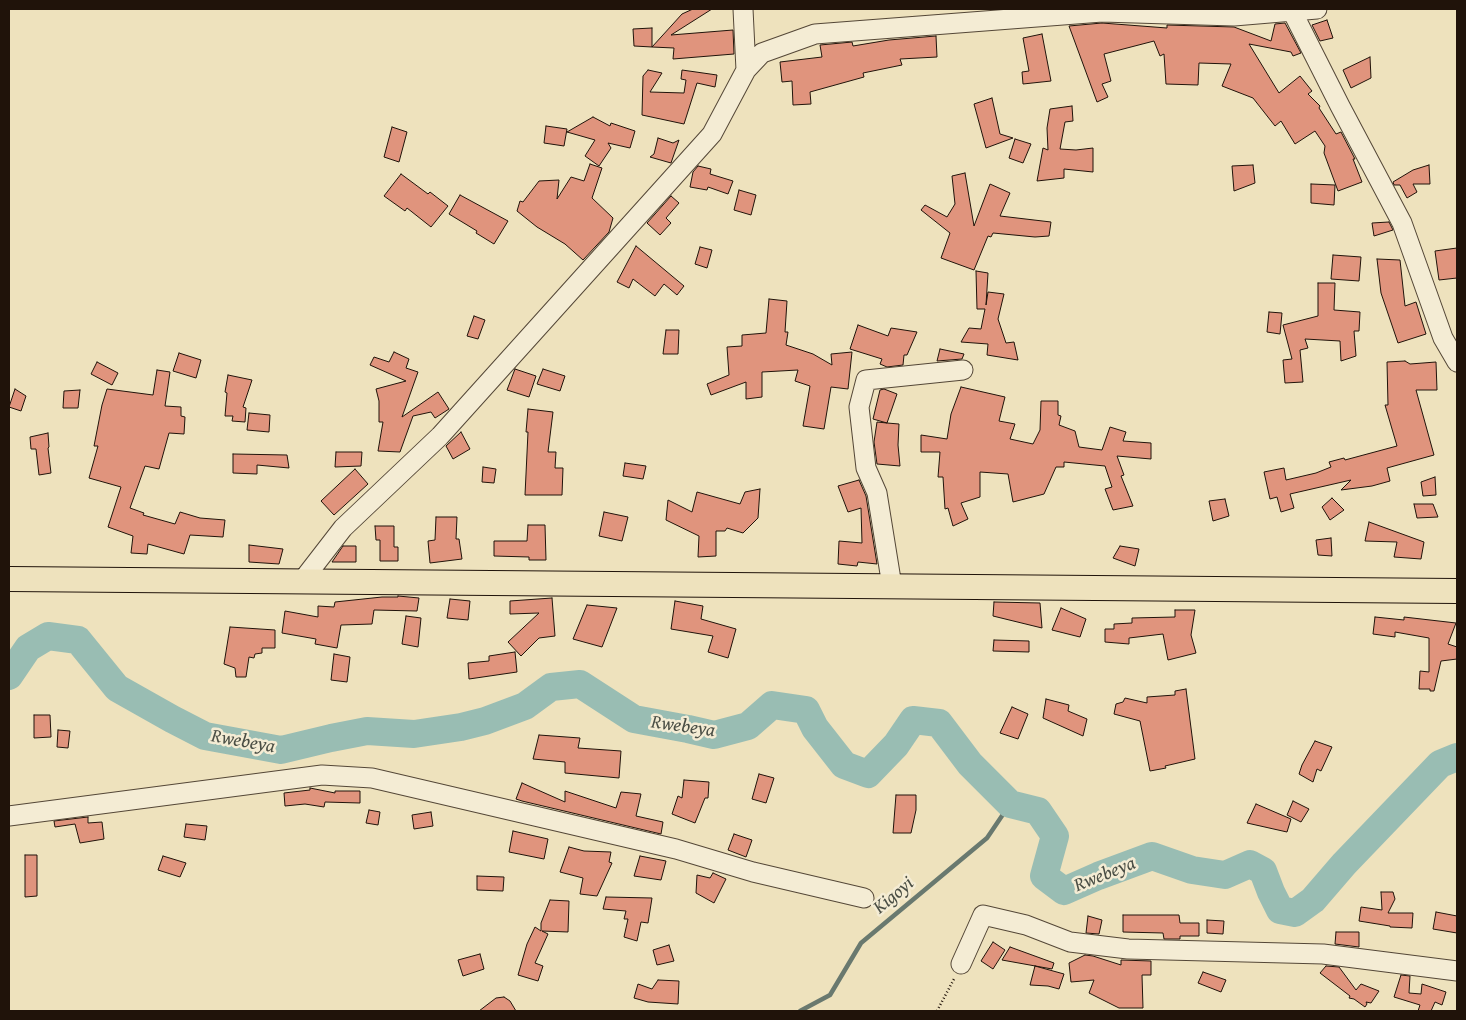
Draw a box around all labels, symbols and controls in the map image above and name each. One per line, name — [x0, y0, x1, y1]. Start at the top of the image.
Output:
water label: Rwebeya — [650, 711, 716, 743]
water label: Rwebeya — [209, 725, 277, 759]
water label: Rwebeya — [1071, 852, 1139, 898]
water label: Kigoyi — [869, 873, 919, 919]

